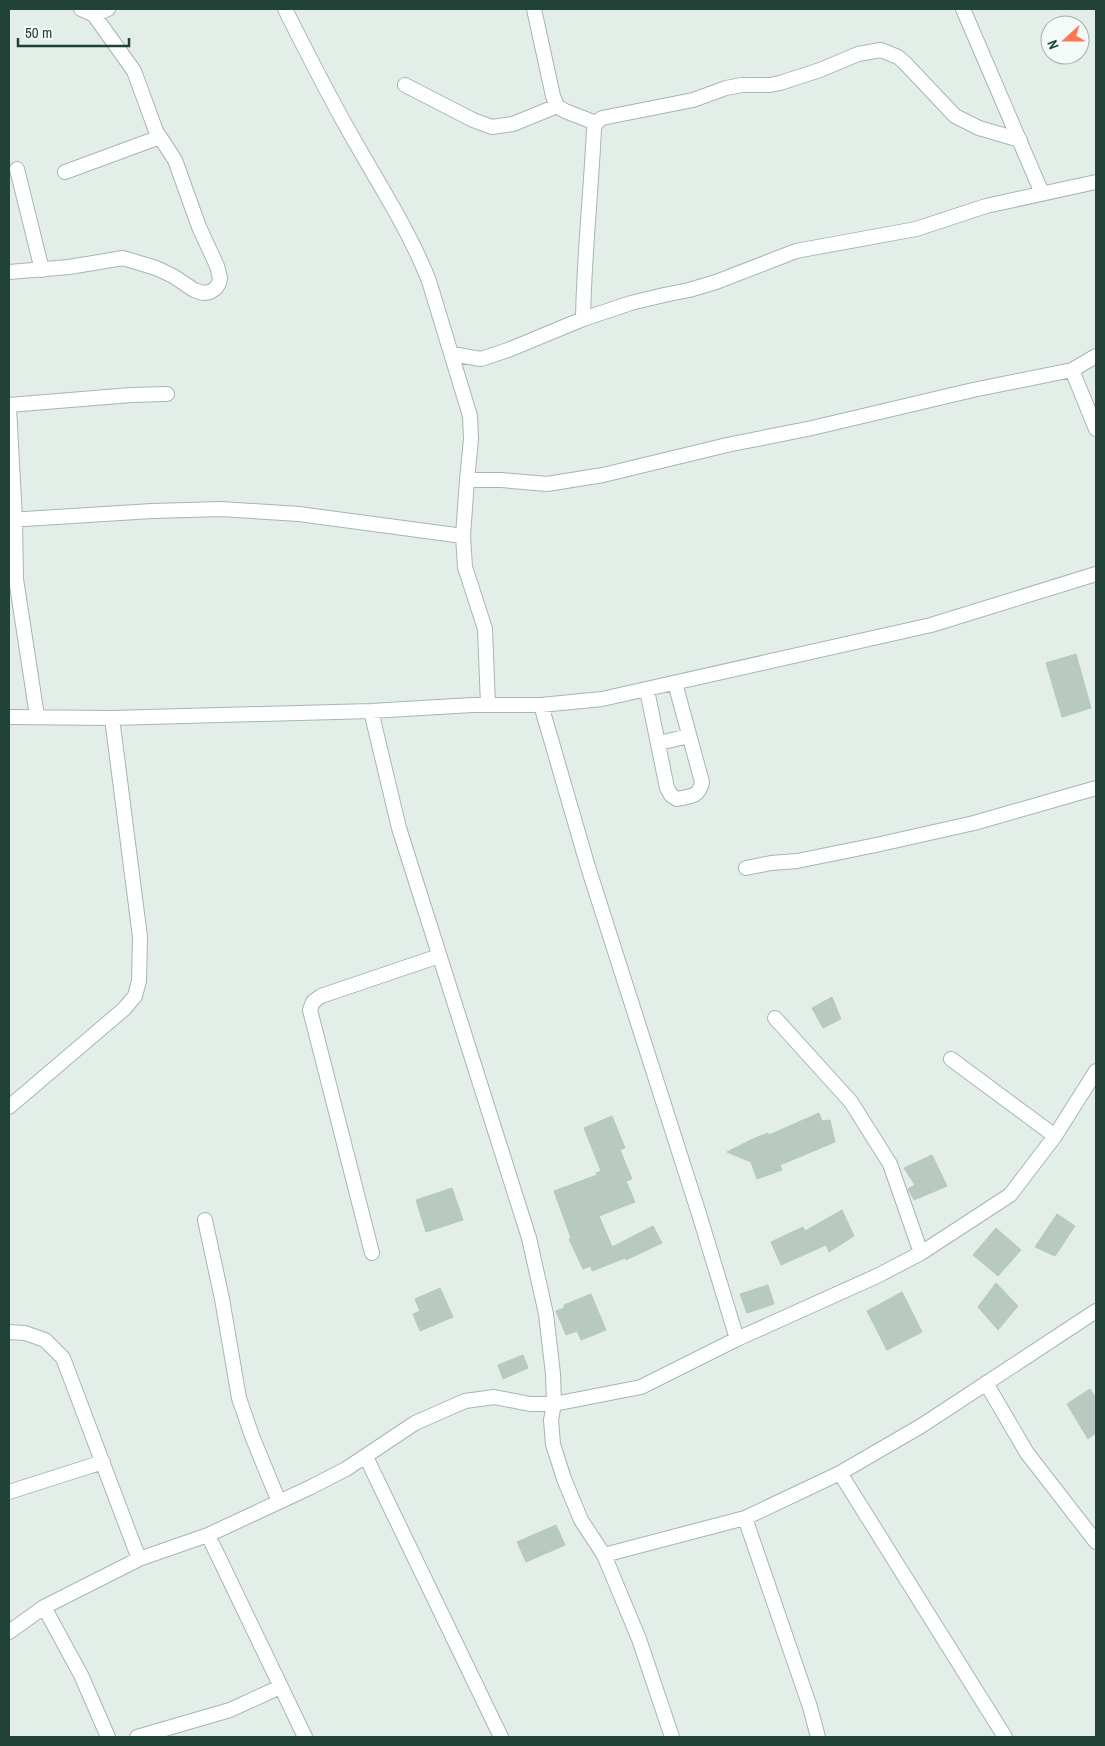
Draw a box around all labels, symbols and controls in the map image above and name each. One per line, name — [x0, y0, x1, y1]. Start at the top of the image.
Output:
scale bar — [18, 15, 129, 47]
north arrow — [1040, 15, 1090, 65]
text: 50 m — [25, 22, 52, 43]
text: N — [1043, 38, 1063, 52]

